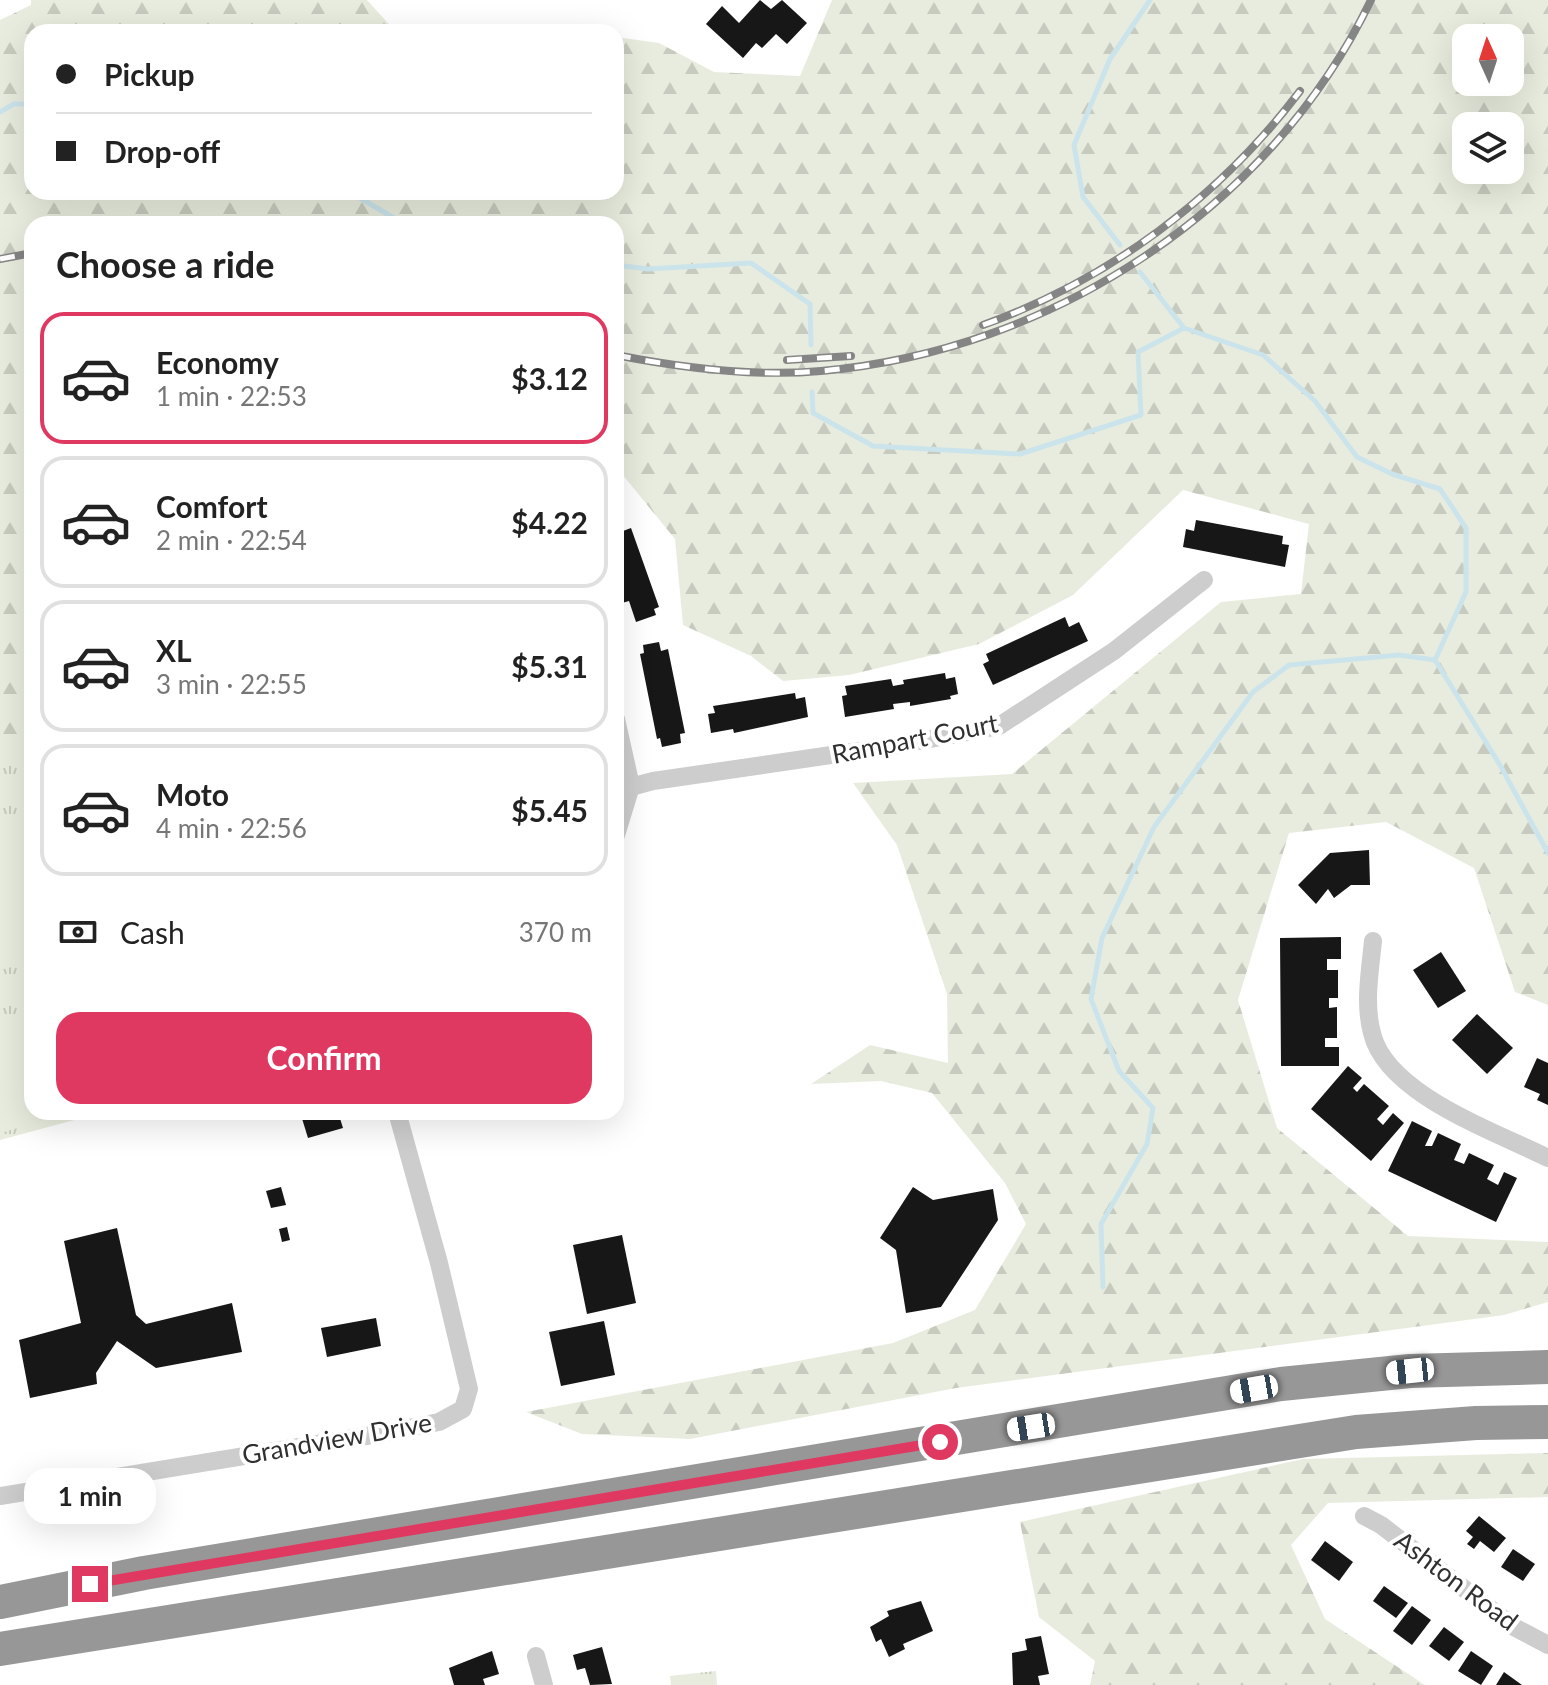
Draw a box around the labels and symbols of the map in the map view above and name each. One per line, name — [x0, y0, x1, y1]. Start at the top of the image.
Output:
north arrow — [1452, 24, 1524, 96]
street label: Rampart Court — [829, 706, 1001, 770]
car — [1385, 1357, 1435, 1385]
car — [1228, 1373, 1280, 1405]
street label: Grandview Drive — [240, 1406, 434, 1470]
car — [1005, 1411, 1057, 1443]
route start — [922, 1424, 958, 1460]
callout: 1 min — [24, 1468, 156, 1524]
street label: Ashton Road — [1389, 1523, 1525, 1637]
route end — [72, 1566, 108, 1602]

